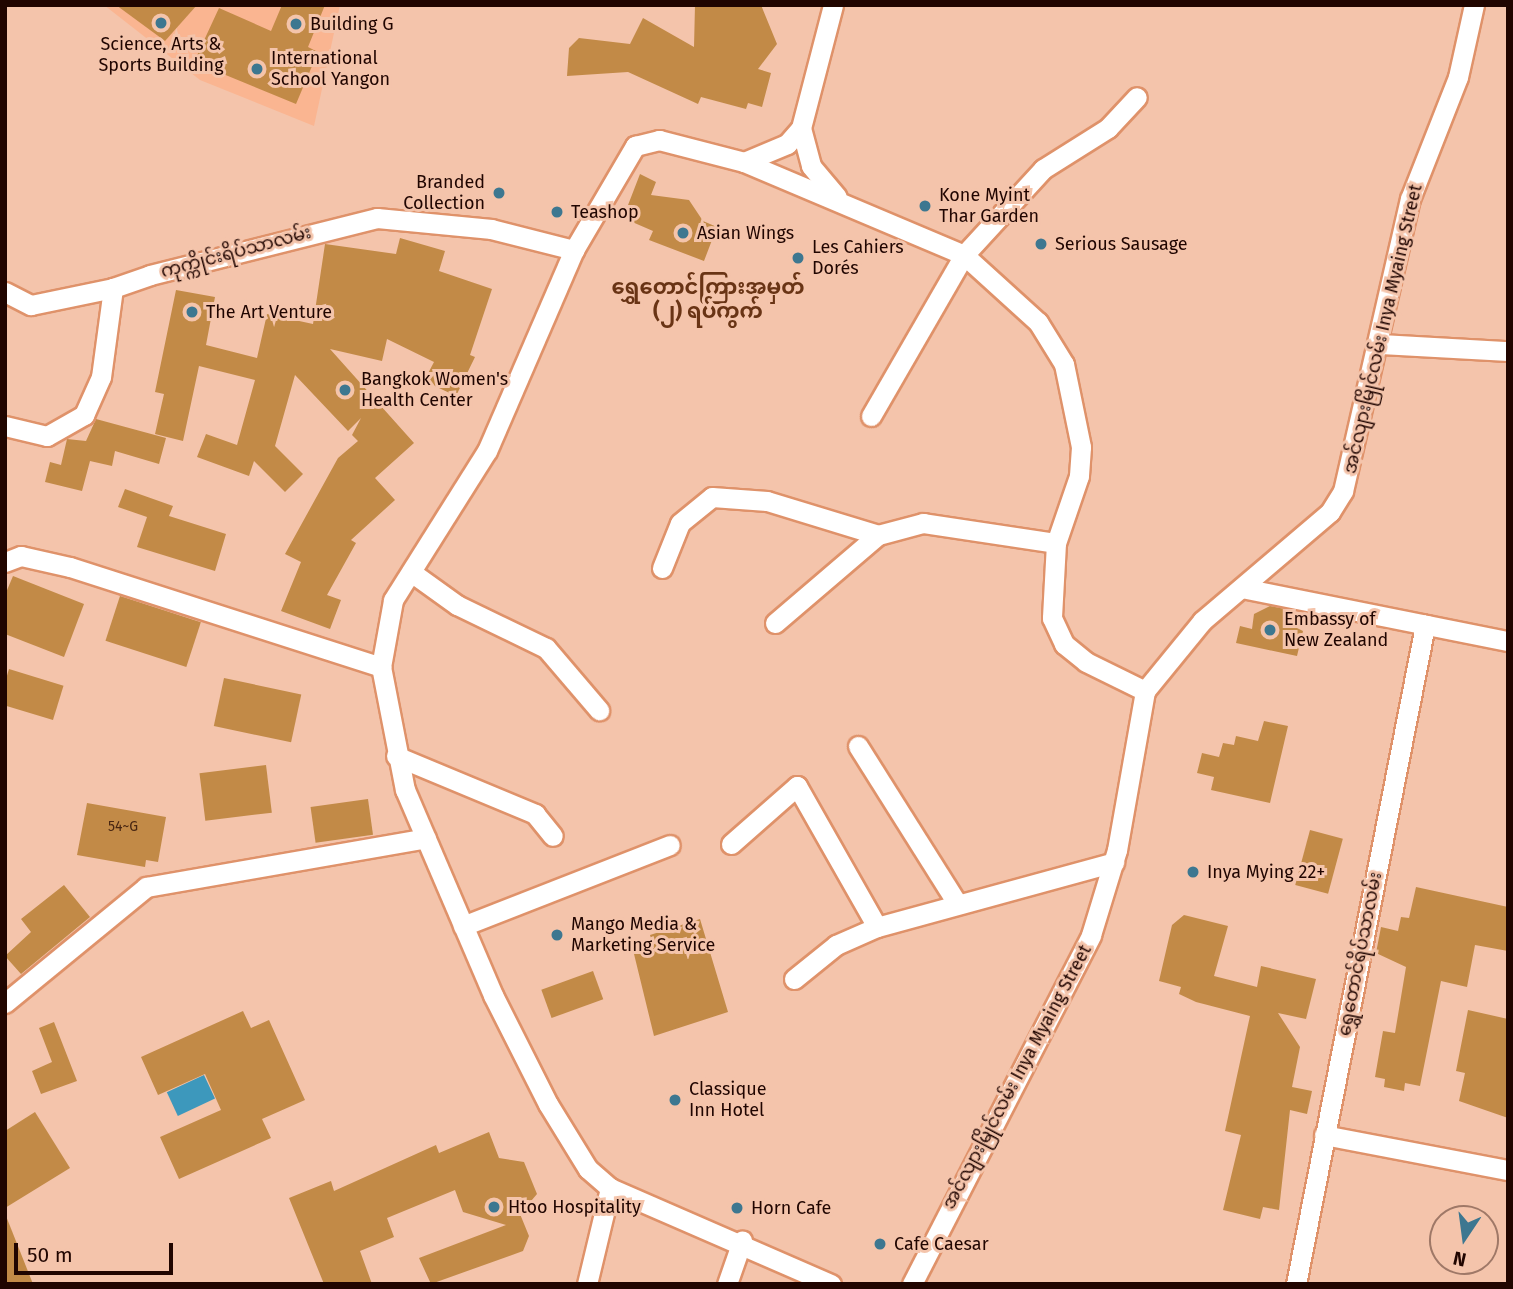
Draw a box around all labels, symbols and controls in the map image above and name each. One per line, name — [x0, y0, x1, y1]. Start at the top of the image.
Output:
place label: Building G — [310, 13, 394, 35]
marker: Science, Arts & Sports Building — [153, 15, 169, 31]
marker: Building G — [288, 16, 304, 32]
place label: Science, Arts & Sports Building — [98, 34, 224, 76]
place label: International School Yangon — [271, 48, 390, 90]
marker: International School Yangon — [249, 61, 265, 77]
place label: Branded Collection — [403, 172, 485, 214]
street label: အင်လျားမြိုင်လမ်း Inya Myaing Street — [1339, 182, 1427, 476]
marker: Branded Collection — [491, 185, 507, 201]
place label: Kone Myint Thar Garden — [939, 185, 1039, 228]
marker: Kone Myint Thar Garden — [917, 198, 933, 214]
place label: Teashop — [571, 201, 639, 223]
marker: Teashop — [549, 204, 565, 220]
street label: ကုက္ကိုင်းရိပ်သာလမ်း — [158, 222, 314, 282]
place label: Asian Wings — [697, 222, 794, 244]
marker: Asian Wings — [675, 225, 691, 241]
place label: Serious Sausage — [1055, 233, 1188, 255]
marker: Serious Sausage — [1033, 236, 1049, 252]
place label: Les Cahiers Dorés — [812, 237, 904, 280]
marker: Les Cahiers Dorés — [790, 250, 806, 266]
district label: ရွှေတောင်ကြားအမှတ် (၂) ရပ်ကွက် — [611, 274, 805, 324]
place label: The Art Venture — [206, 301, 332, 323]
marker: The Art Venture — [184, 304, 200, 320]
place label: Bangkok Women's Health Center — [361, 369, 508, 412]
marker: Bangkok Women's Health Center — [335, 380, 355, 400]
place label: Embassy of New Zealand — [1284, 609, 1388, 652]
marker: Embassy of New Zealand — [1262, 622, 1278, 638]
house number: 54~G — [108, 819, 138, 835]
place label: Inya Mying 22+ — [1207, 861, 1325, 883]
marker: Inya Mying 22+ — [1185, 864, 1201, 880]
street label: ရွှေတောင်ရိပ်သာလမ်း — [1334, 870, 1386, 1038]
place label: Mango Media & Marketing Service — [571, 914, 715, 956]
marker: Mango Media & Marketing Service — [549, 927, 565, 943]
street label: အင်လျားမြိုင်လမ်း Inya Myaing Street — [938, 941, 1096, 1213]
place label: Classique Inn Hotel — [689, 1079, 766, 1122]
marker: Classique Inn Hotel — [667, 1092, 683, 1108]
place label: Htoo Hospitality — [508, 1196, 641, 1218]
place label: Horn Cafe — [751, 1197, 831, 1219]
marker: Htoo Hospitality — [486, 1199, 502, 1215]
marker: Horn Cafe — [729, 1200, 745, 1216]
north arrow — [1429, 1205, 1499, 1275]
scale bar — [18, 1230, 177, 1274]
place label: Cafe Caesar — [894, 1233, 989, 1255]
marker: Cafe Caesar — [872, 1236, 888, 1252]
text: 50 m — [27, 1242, 73, 1268]
text: N — [1451, 1246, 1468, 1272]

